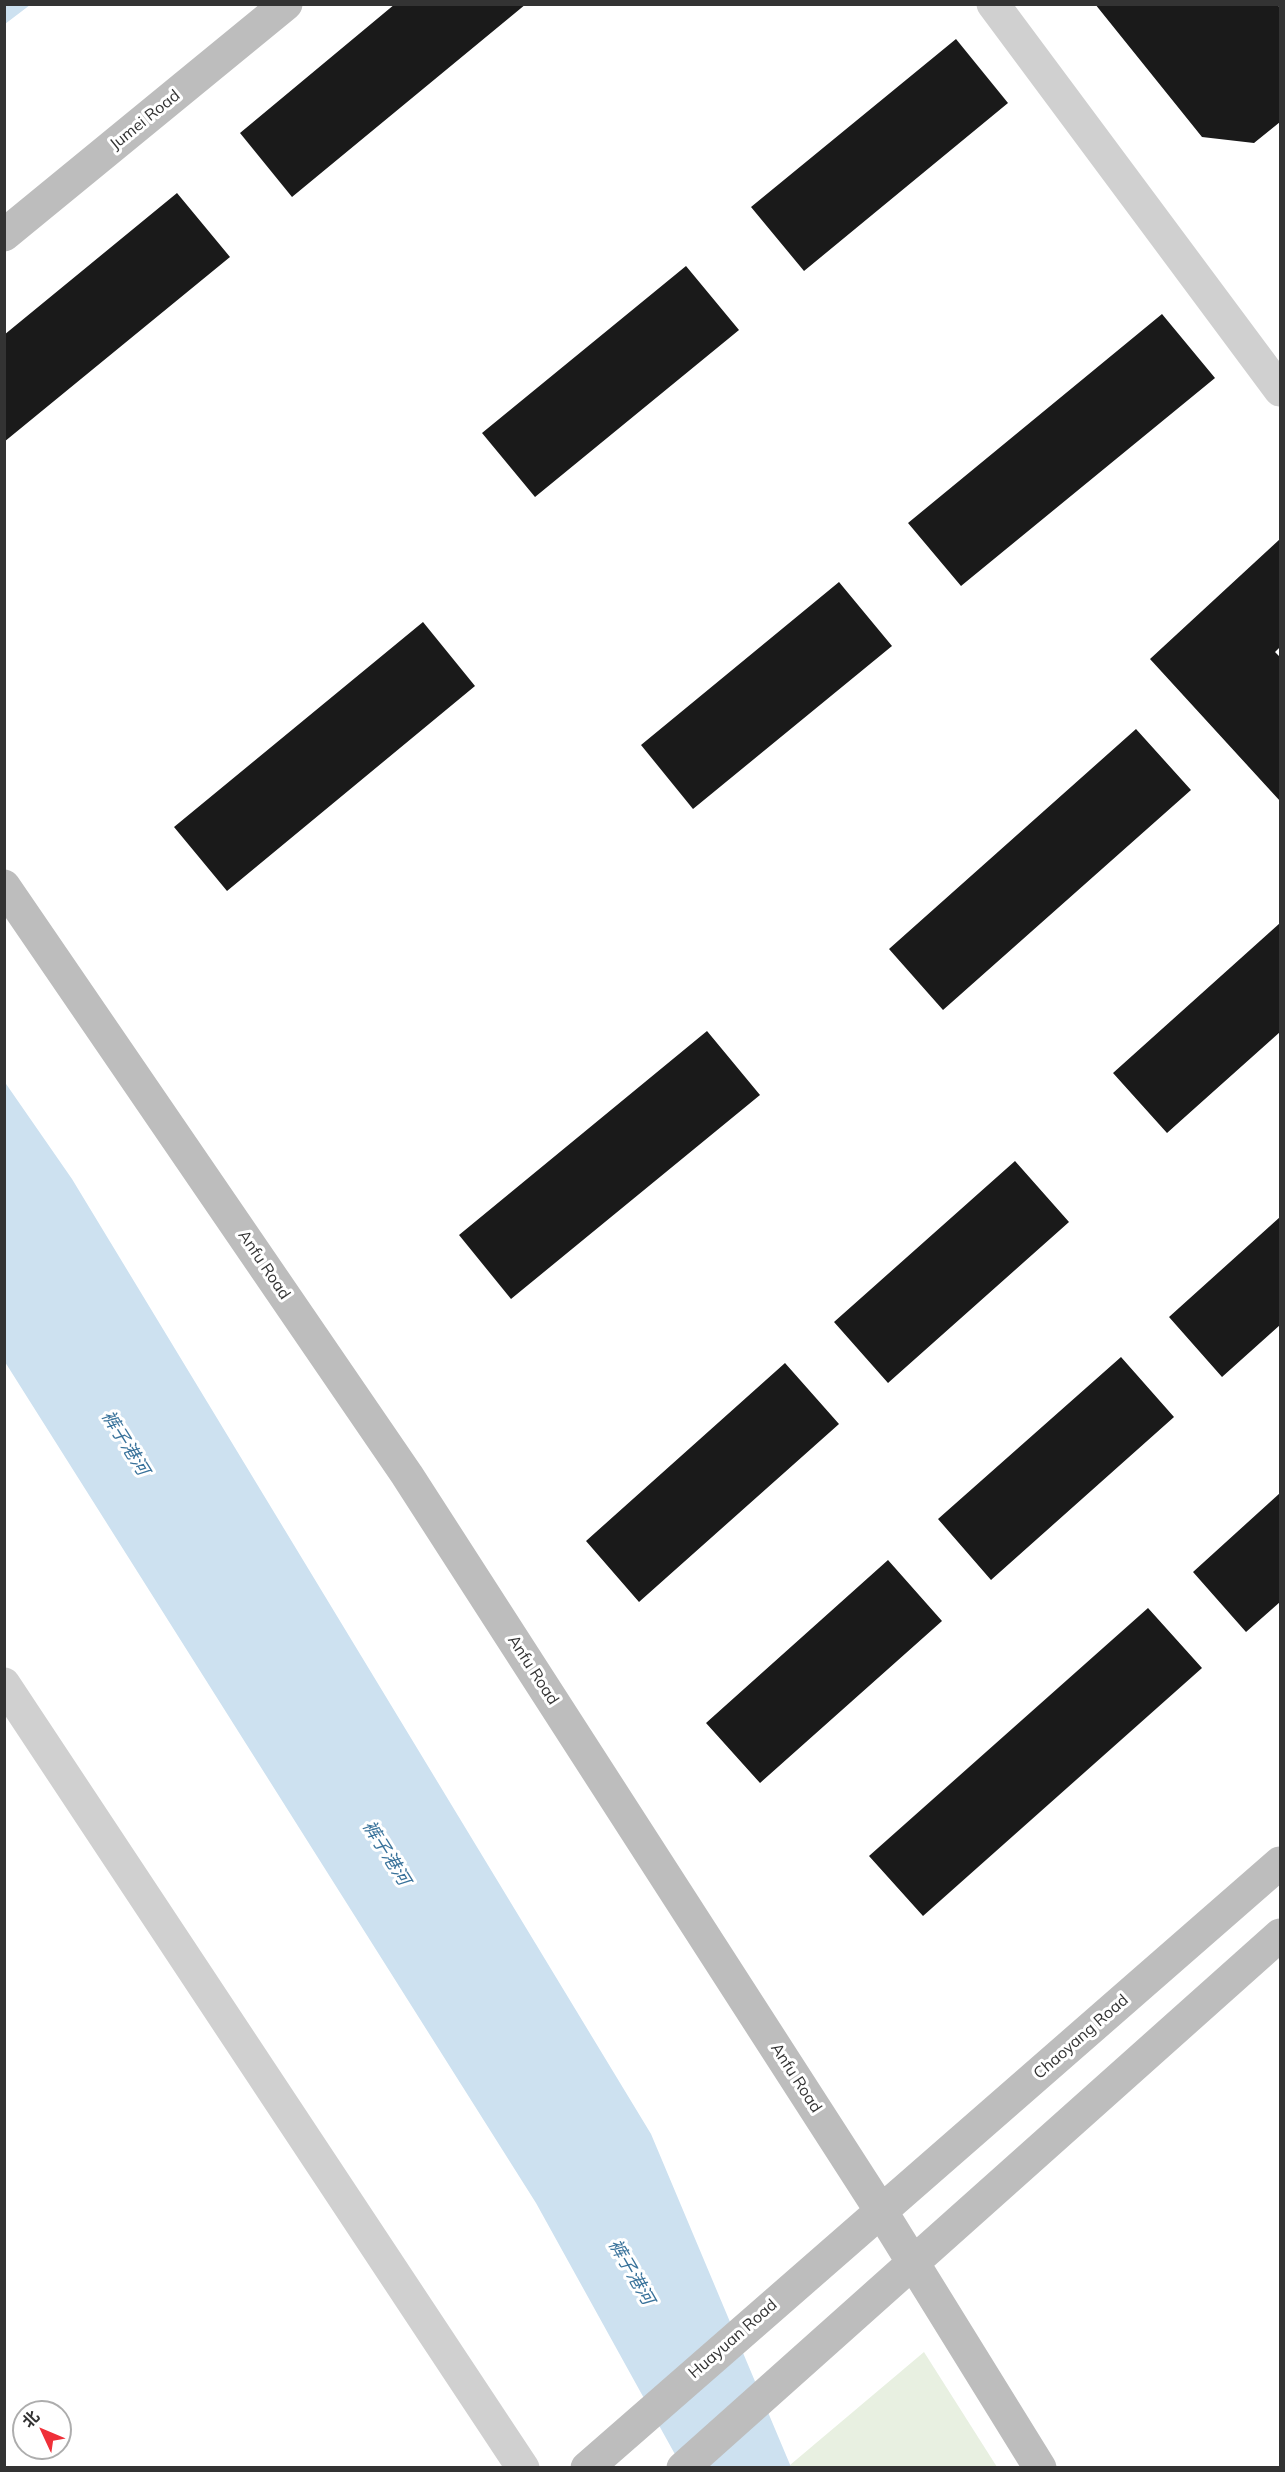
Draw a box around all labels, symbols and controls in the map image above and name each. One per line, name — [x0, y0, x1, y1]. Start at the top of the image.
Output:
street label: Jumei Road — [106, 86, 184, 154]
street label: Anfu Road — [234, 1227, 294, 1303]
water label: 裤子港河 — [97, 1407, 153, 1479]
street label: Anfu Road — [503, 1632, 563, 1708]
water label: 裤子港河 — [358, 1817, 414, 1889]
street label: Chaoyang Road — [1030, 1991, 1132, 2083]
street label: Anfu Road — [766, 2040, 826, 2116]
water label: 裤子港河 — [604, 2235, 658, 2309]
street label: Huayuan Road — [685, 2295, 781, 2383]
north arrow — [12, 2400, 72, 2460]
text: 北 — [18, 2406, 43, 2432]

